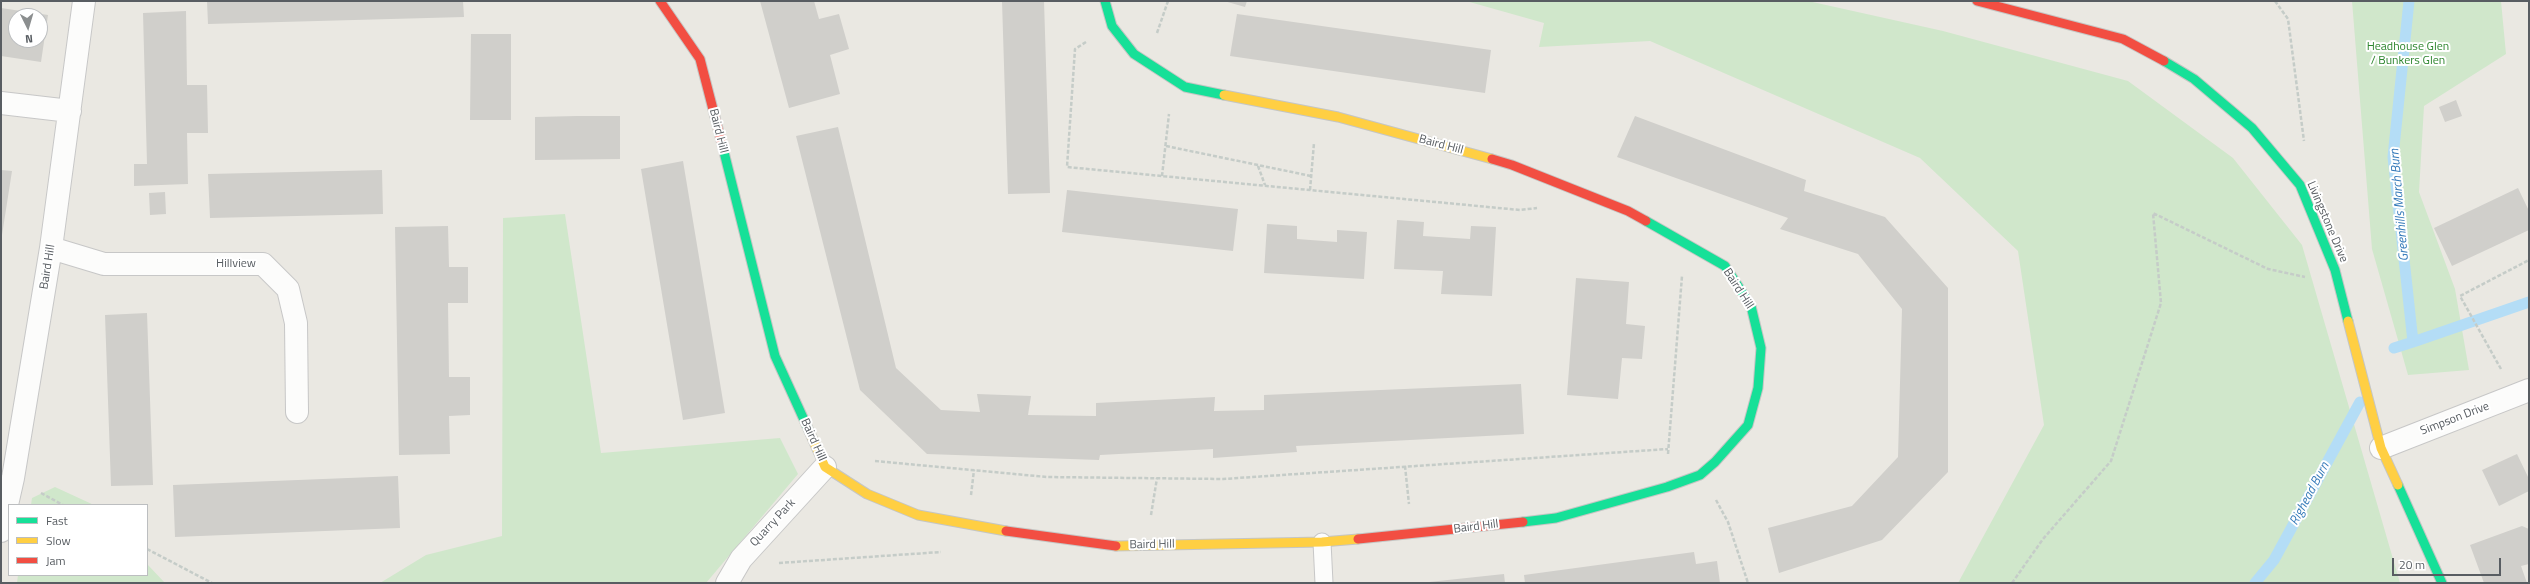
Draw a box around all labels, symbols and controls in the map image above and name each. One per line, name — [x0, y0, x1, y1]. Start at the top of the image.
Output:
north arrow — [8, 8, 48, 48]
text: N — [24, 31, 33, 47]
park label: Headhouse Glen / Bunkers Glen — [2367, 40, 2449, 68]
street label: Baird Hill — [706, 107, 730, 155]
street label: Baird Hill — [1417, 132, 1465, 158]
water label: Greenhills March Burn — [2387, 148, 2413, 262]
street label: Livingstone Drive — [2303, 179, 2351, 265]
street label: Baird Hill — [37, 244, 59, 290]
street label: Hillview — [216, 257, 256, 271]
street label: Baird Hill — [1720, 266, 1756, 312]
street label: Simpson Drive — [2418, 399, 2492, 439]
street label: Baird Hill — [797, 416, 829, 464]
water label: Righead Burn — [2287, 460, 2333, 528]
street label: Quarry Park — [747, 496, 799, 550]
legend — [8, 504, 148, 576]
text: Fast — [46, 511, 68, 530]
street label: Baird Hill — [1453, 517, 1499, 537]
text: Slow — [46, 531, 71, 550]
street label: Baird Hill — [1129, 537, 1175, 553]
scale bar — [2394, 550, 2503, 576]
text: Jam — [46, 551, 66, 570]
text: 20 m — [2399, 555, 2425, 574]

